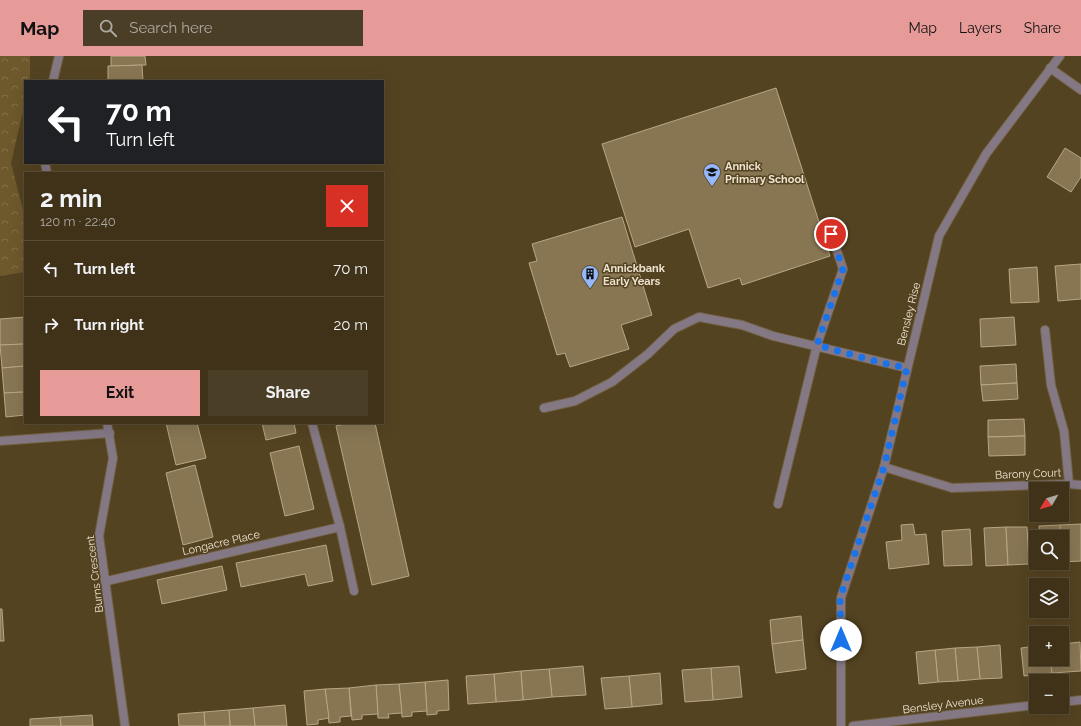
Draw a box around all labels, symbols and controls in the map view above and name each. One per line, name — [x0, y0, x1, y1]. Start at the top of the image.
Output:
search box — [83, 10, 363, 46]
text: Map — [20, 17, 59, 39]
icon: search — [97, 17, 119, 39]
text: Search here — [129, 19, 213, 37]
text: Map — [909, 20, 937, 36]
text: Layers — [959, 20, 1002, 36]
text: Share — [1024, 20, 1061, 36]
text: 70 m — [106, 95, 172, 128]
icon: left — [40, 96, 92, 148]
text: Turn left — [106, 129, 175, 150]
place label: Annick Primary School — [725, 160, 805, 186]
school or university icon: Annick Primary School — [702, 162, 722, 187]
text: 2 min — [40, 184, 102, 213]
button: close — [326, 185, 368, 227]
text: 120 m · 22:40 — [40, 214, 116, 229]
pin — [814, 217, 848, 251]
icon: arrive — [820, 223, 842, 245]
icon: left — [40, 258, 62, 280]
text: Turn left — [74, 260, 135, 278]
text: 70 m — [333, 260, 368, 278]
place label: Annickbank Early Years — [603, 262, 666, 288]
building icon: Annickbank Early Years — [580, 264, 600, 289]
street label: Bensley Rise — [895, 281, 923, 347]
icon: right — [40, 314, 62, 336]
text: Turn right — [74, 316, 144, 334]
text: 20 m — [333, 316, 368, 334]
button: Exit — [40, 370, 200, 416]
button: Share — [208, 370, 368, 416]
street label: Barony Court — [995, 466, 1062, 482]
north arrow — [1029, 482, 1069, 522]
map controls — [1029, 482, 1069, 714]
street label: Longacre Place — [181, 528, 262, 558]
button: search — [1029, 530, 1069, 570]
street label: Burns Crescent — [84, 534, 106, 613]
button: layers — [1029, 578, 1069, 618]
position arrow — [820, 619, 862, 661]
button: + — [1029, 626, 1069, 666]
button: − — [1029, 674, 1069, 714]
street label: Bensley Avenue — [902, 694, 985, 716]

